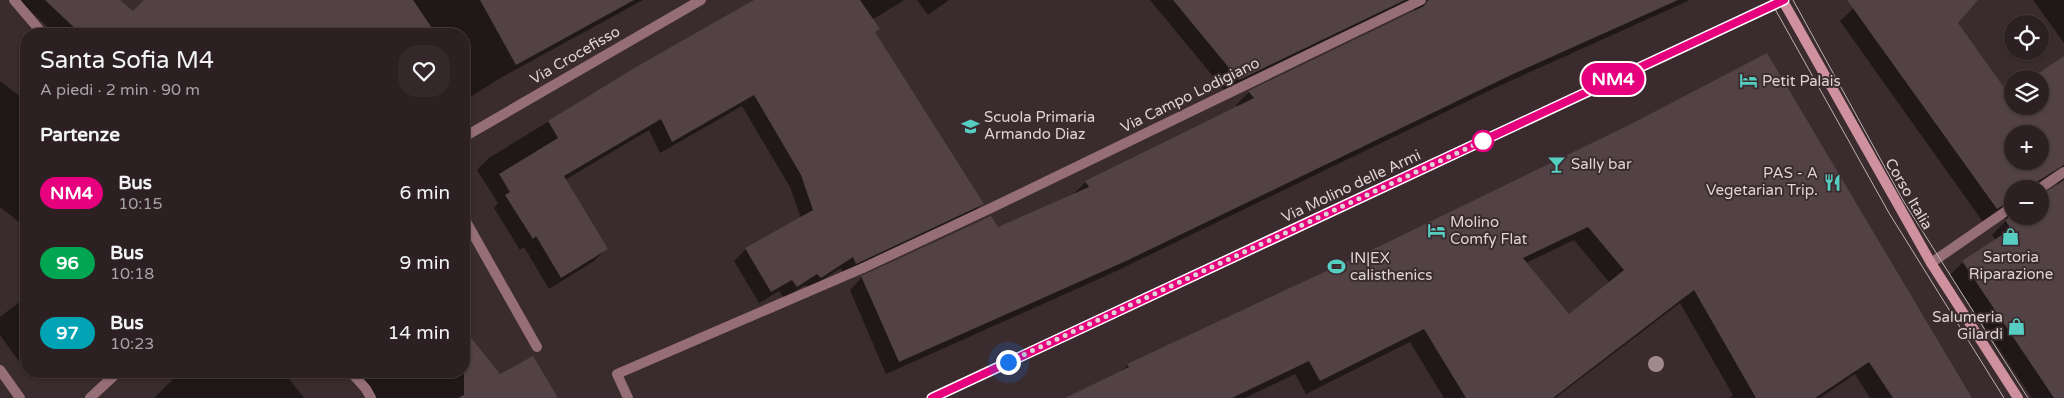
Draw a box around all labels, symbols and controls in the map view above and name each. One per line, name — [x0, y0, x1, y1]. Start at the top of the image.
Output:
map controls — [2004, 15, 2049, 225]
button: locate — [2004, 15, 2049, 60]
street label: Via Crocefisso — [527, 22, 623, 88]
button: heart — [398, 45, 450, 97]
text: Santa Sofia M4 — [40, 46, 214, 75]
street label: Via Campo Lodigiano — [1118, 54, 1262, 136]
line badge: NM4 — [1584, 63, 1642, 95]
text: NM4 — [1591, 68, 1635, 90]
button: layers — [2004, 70, 2049, 115]
hotel icon: Petit Palais — [1738, 71, 1758, 91]
place label: Petit Palais — [1762, 72, 1841, 90]
text: A piedi · 2 min · 90 m — [40, 80, 200, 100]
place label: Scuola Primaria Armando Diaz — [984, 108, 1095, 143]
school or university icon: Scuola Primaria Armando Diaz — [960, 116, 980, 136]
text: Partenze — [40, 124, 120, 146]
button: + — [2004, 125, 2049, 170]
unlabelled marker — [1472, 130, 1494, 152]
street label: Via Molino delle Armi — [1279, 146, 1423, 226]
bar icon: Sally bar — [1547, 154, 1567, 174]
place label: Sally bar — [1571, 155, 1632, 173]
street label: Corso Italia — [1881, 155, 1937, 233]
place label: PAS - A Vegetarian Trip. — [1706, 164, 1818, 199]
text: Bus — [118, 172, 152, 194]
restaurant icon: PAS - A Vegetarian Trip. — [1822, 172, 1842, 192]
button: − — [2004, 180, 2049, 225]
text: NM4 — [50, 182, 93, 204]
text: 6 min — [399, 182, 450, 204]
text: 10:15 — [118, 194, 163, 214]
place label: Molino Comfy Flat — [1450, 213, 1528, 248]
hotel icon: Molino Comfy Flat — [1426, 221, 1446, 241]
shop icon: Sartoria Riparazione — [2001, 226, 2021, 246]
text: Bus — [110, 242, 144, 264]
place label: Sartoria Riparazione — [1969, 248, 2053, 283]
place label: IN|EX calisthenics — [1350, 249, 1432, 284]
text: 96 — [56, 252, 79, 274]
text: 9 min — [399, 252, 450, 274]
sports icon: IN|EX calisthenics — [1326, 257, 1346, 277]
text: 10:18 — [110, 264, 154, 284]
place label: Salumeria Gilardi — [1932, 308, 2003, 343]
text: Bus — [110, 312, 144, 334]
shop icon: Salumeria Gilardi — [2007, 316, 2027, 336]
text: 97 — [56, 322, 79, 344]
text: 14 min — [387, 322, 450, 344]
text: 10:23 — [110, 334, 154, 354]
your location — [996, 350, 1021, 375]

